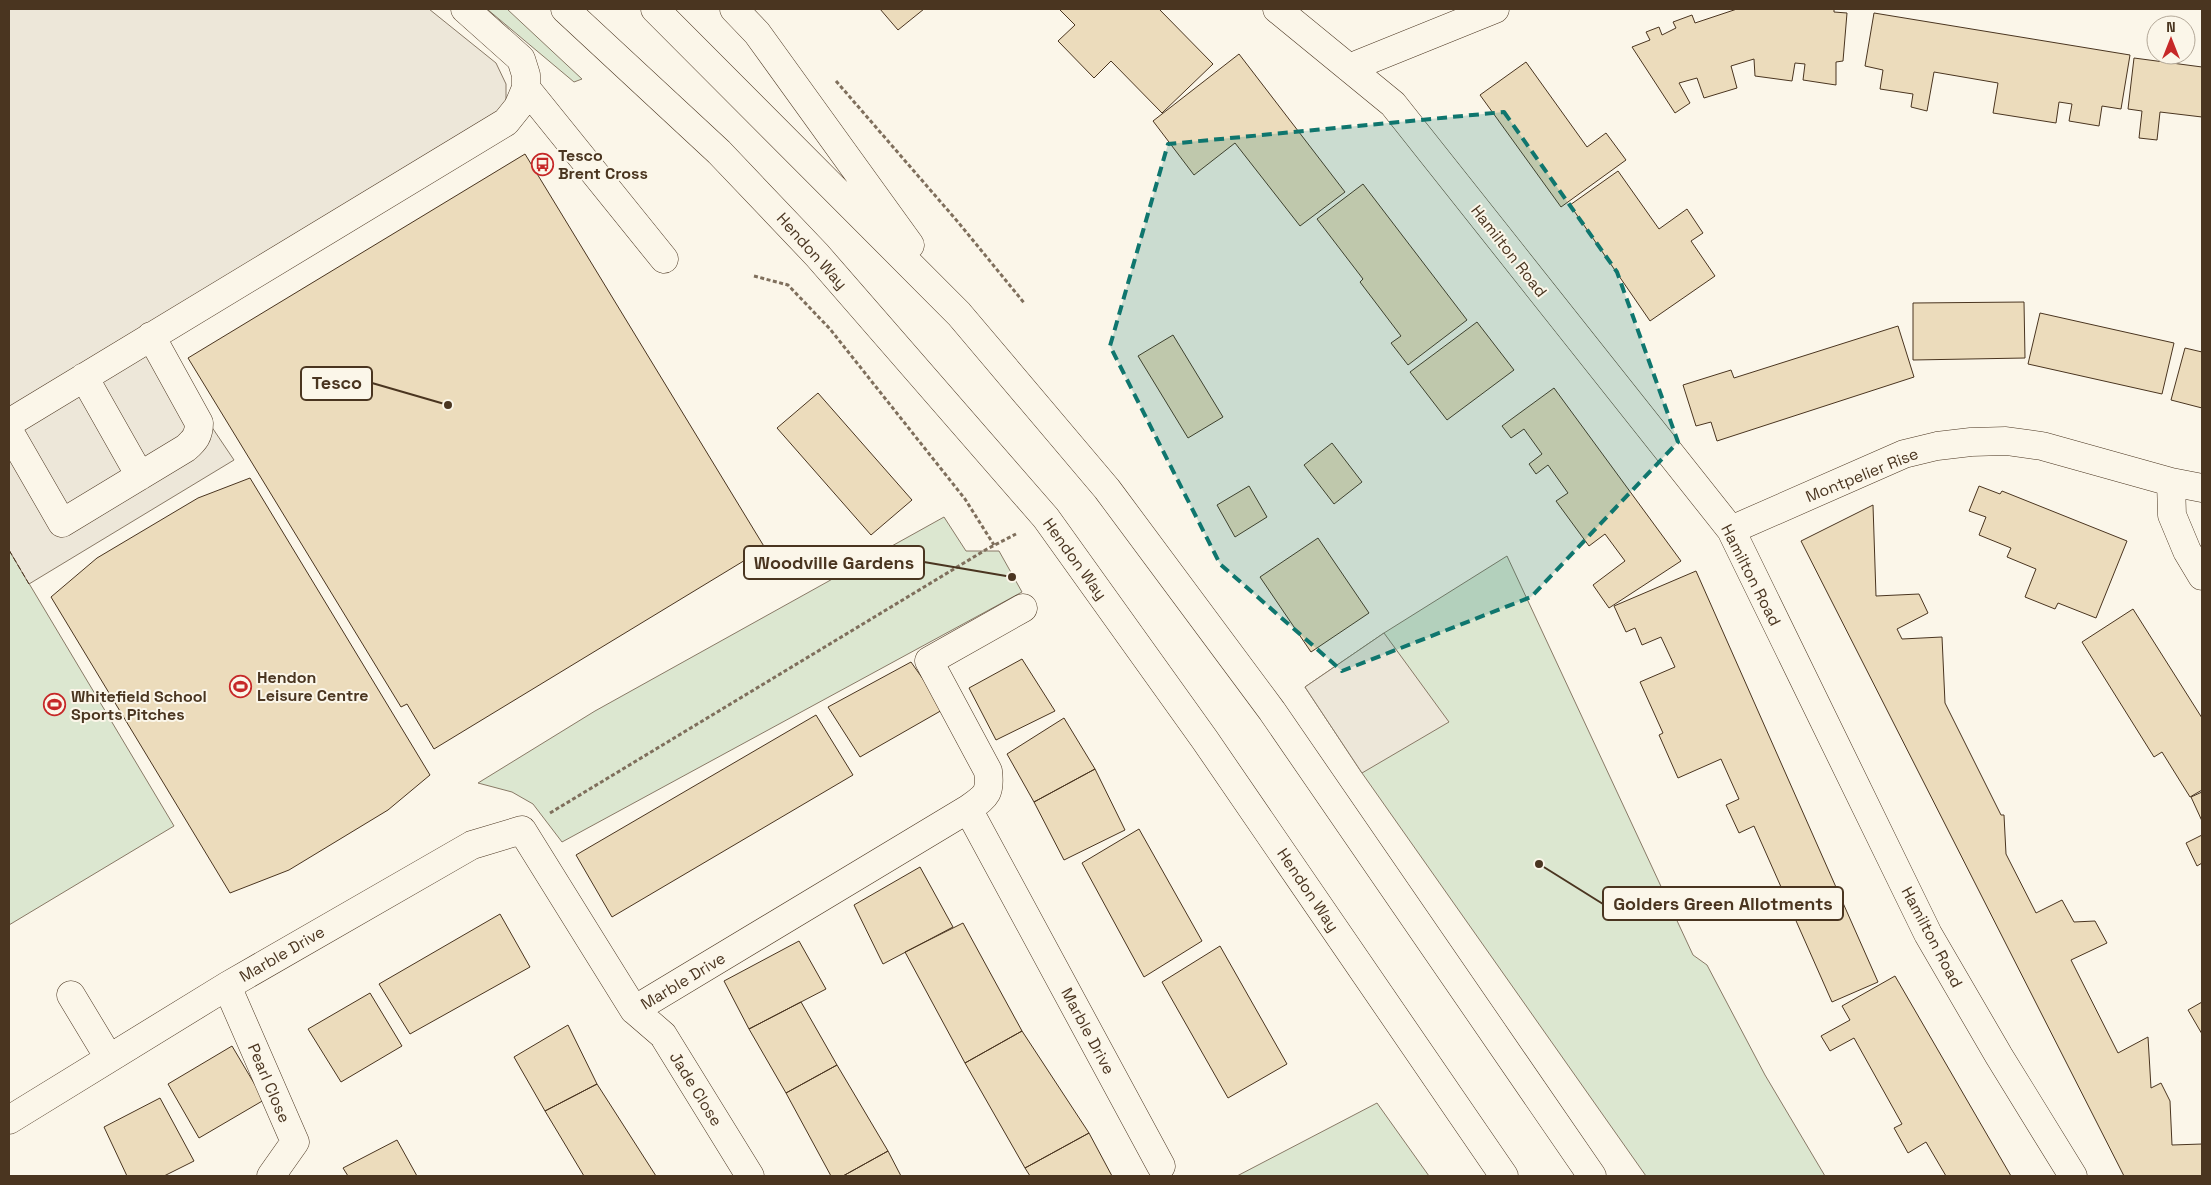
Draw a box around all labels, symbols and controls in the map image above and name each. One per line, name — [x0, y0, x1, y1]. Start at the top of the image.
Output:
north arrow — [2146, 15, 2196, 65]
text: N — [2166, 18, 2176, 36]
place label: Tesco Brent Cross — [558, 145, 648, 184]
bus stop icon: Tesco Brent Cross — [530, 152, 554, 176]
street label: Hamilton Road — [1466, 201, 1552, 301]
street label: Hendon Way — [772, 208, 852, 294]
callout: Tesco — [301, 367, 372, 400]
text: Tesco — [312, 371, 362, 394]
street label: Montpelier Rise — [1803, 443, 1921, 507]
street label: Hendon Way — [1038, 514, 1112, 604]
street label: Hamilton Road — [1716, 521, 1786, 629]
callout: Woodville Gardens — [744, 546, 924, 579]
text: Woodville Gardens — [754, 551, 914, 574]
place label: Hendon Leisure Centre — [257, 667, 369, 706]
sports icon: Hendon Leisure Centre — [229, 674, 253, 698]
place label: Whitefield School Sports Pitches — [71, 686, 207, 725]
sports icon: Whitefield School Sports Pitches — [43, 693, 67, 717]
street label: Hendon Way — [1272, 844, 1344, 936]
street label: Hamilton Road — [1897, 883, 1967, 991]
callout: Golders Green Allotments — [1603, 887, 1843, 920]
text: Golders Green Allotments — [1613, 892, 1833, 915]
street label: Marble Drive — [236, 921, 328, 987]
street label: Marble Drive — [637, 947, 729, 1015]
street label: Marble Drive — [1056, 984, 1120, 1078]
street label: Pearl Close — [243, 1040, 295, 1126]
street label: Jade Close — [665, 1048, 727, 1130]

